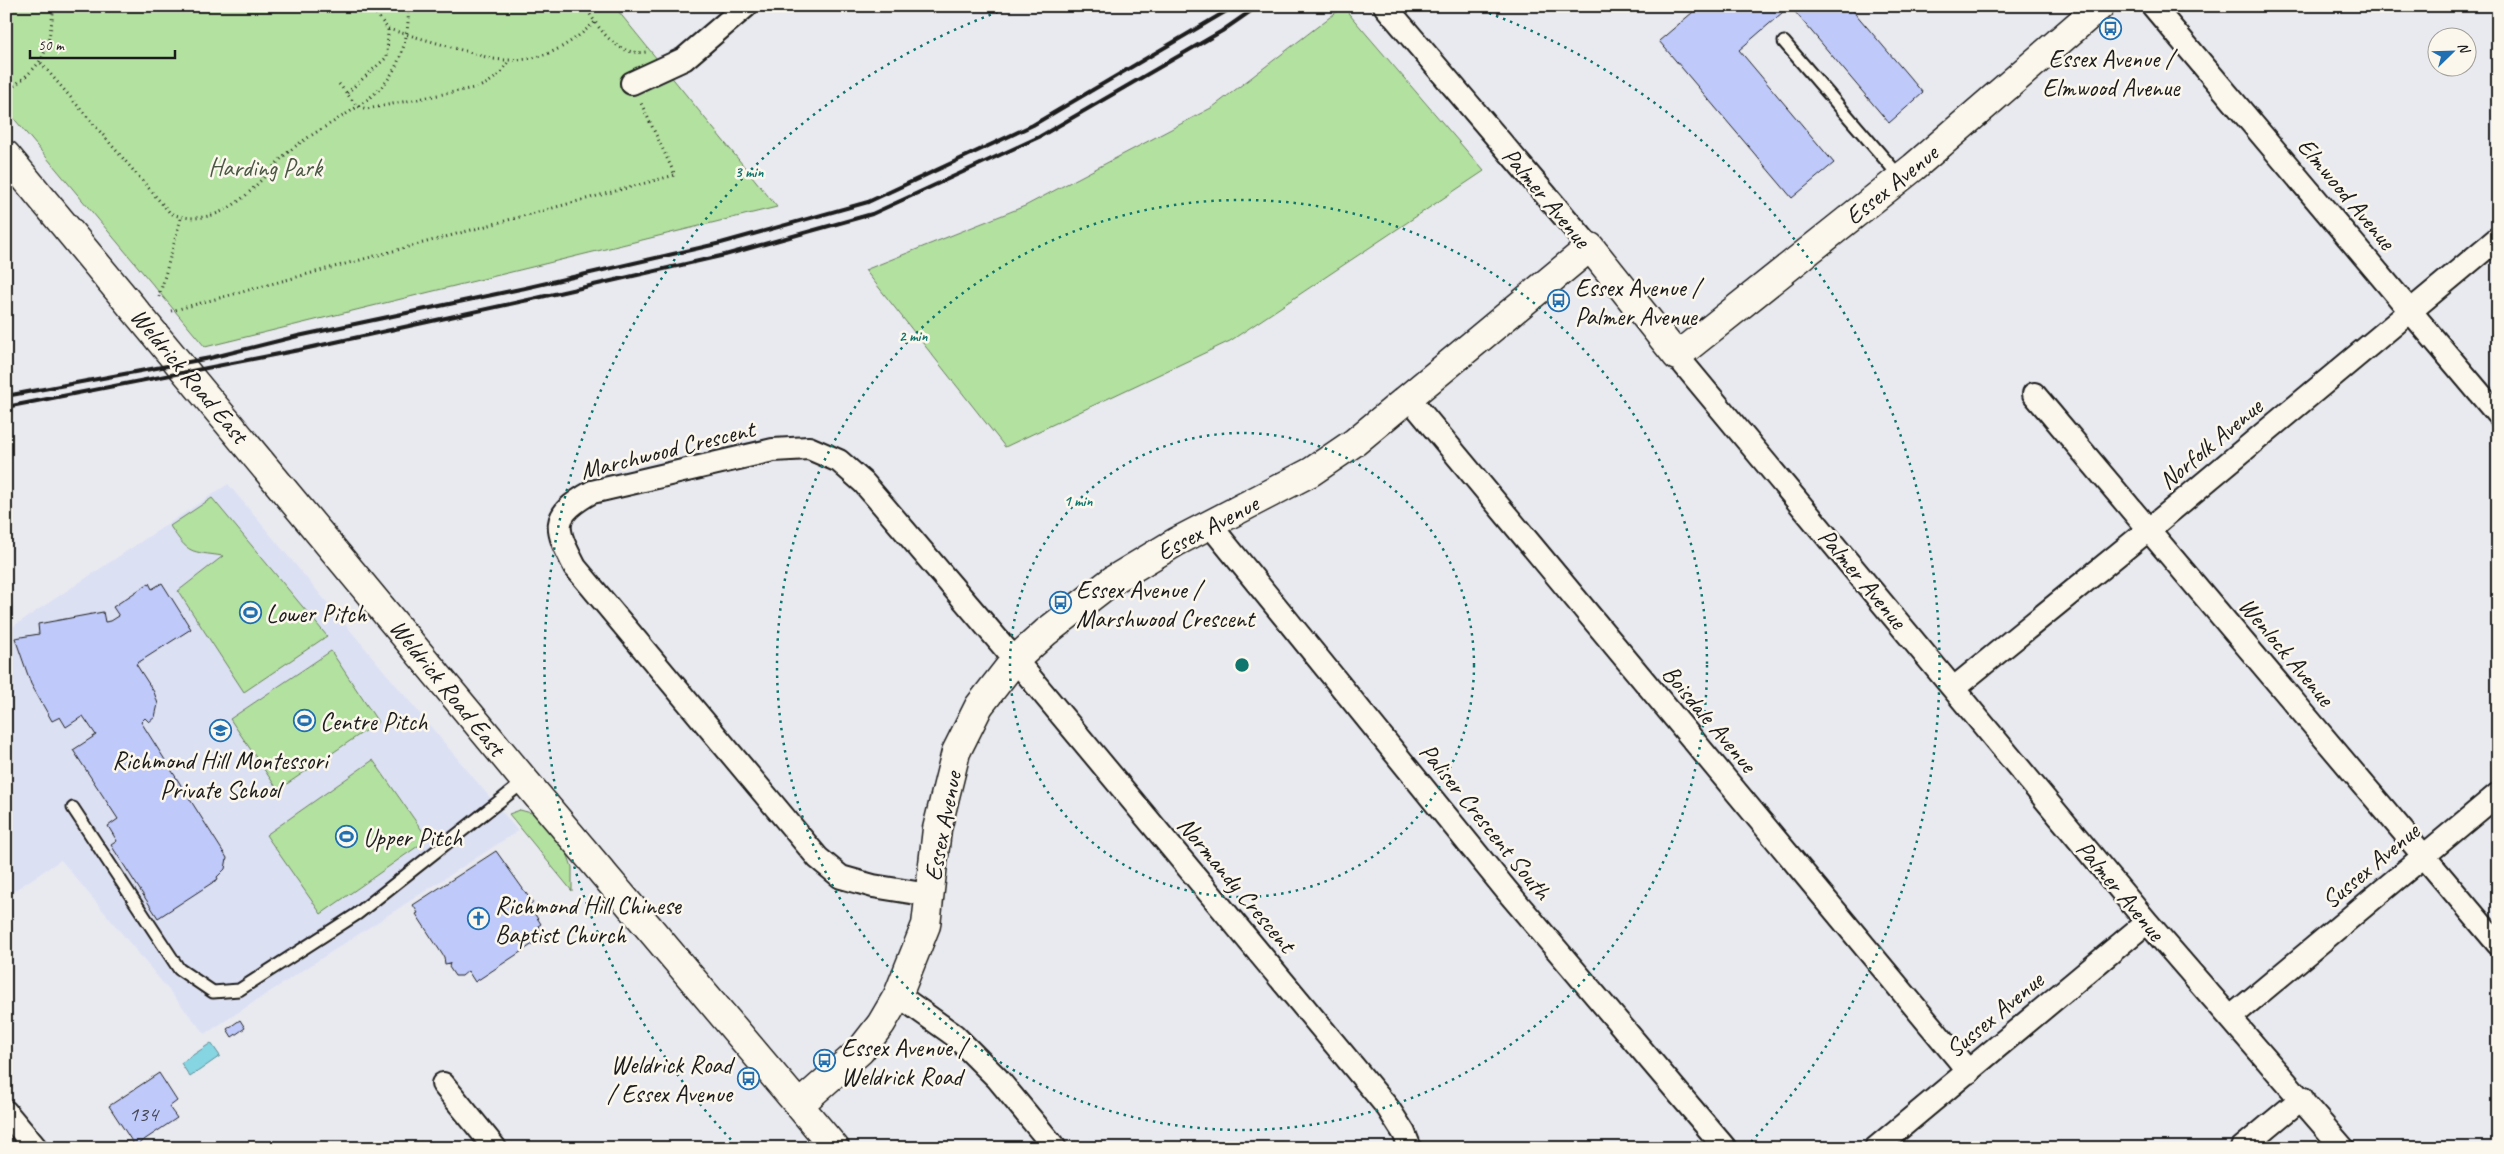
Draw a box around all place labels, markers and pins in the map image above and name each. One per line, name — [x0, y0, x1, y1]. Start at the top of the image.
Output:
bus stop icon: Essex Avenue / Elmwood Avenue — [2099, 17, 2123, 41]
place label: Essex Avenue / Elmwood Avenue — [2043, 43, 2181, 104]
place label: Essex Avenue / Palmer Avenue — [1575, 272, 1705, 333]
bus stop icon: Essex Avenue / Palmer Avenue — [1547, 289, 1571, 313]
place label: Essex Avenue / Marshwood Crescent — [1076, 574, 1257, 635]
bus stop icon: Essex Avenue / Marshwood Crescent — [1048, 591, 1072, 615]
place label: Lower Pitch — [266, 598, 368, 630]
sports icon: Lower Pitch — [238, 601, 262, 625]
centre of rings — [1233, 656, 1251, 674]
place label: Centre Pitch — [320, 706, 428, 738]
sports icon: Centre Pitch — [292, 709, 316, 733]
school or university icon: Richmond Hill Montessori Private School — [208, 719, 232, 743]
place label: Richmond Hill Montessori Private School — [112, 745, 331, 806]
place label: Upper Pitch — [363, 822, 463, 854]
sports icon: Upper Pitch — [335, 825, 359, 849]
place label: Richmond Hill Chinese Baptist Church — [495, 890, 683, 951]
church icon: Richmond Hill Chinese Baptist Church — [467, 907, 491, 931]
place label: Essex Avenue / Weldrick Road — [841, 1032, 971, 1093]
place label: Weldrick Road / Essex Avenue — [607, 1049, 735, 1110]
bus stop icon: Essex Avenue / Weldrick Road — [813, 1049, 837, 1073]
bus stop icon: Weldrick Road / Essex Avenue — [736, 1066, 760, 1090]

